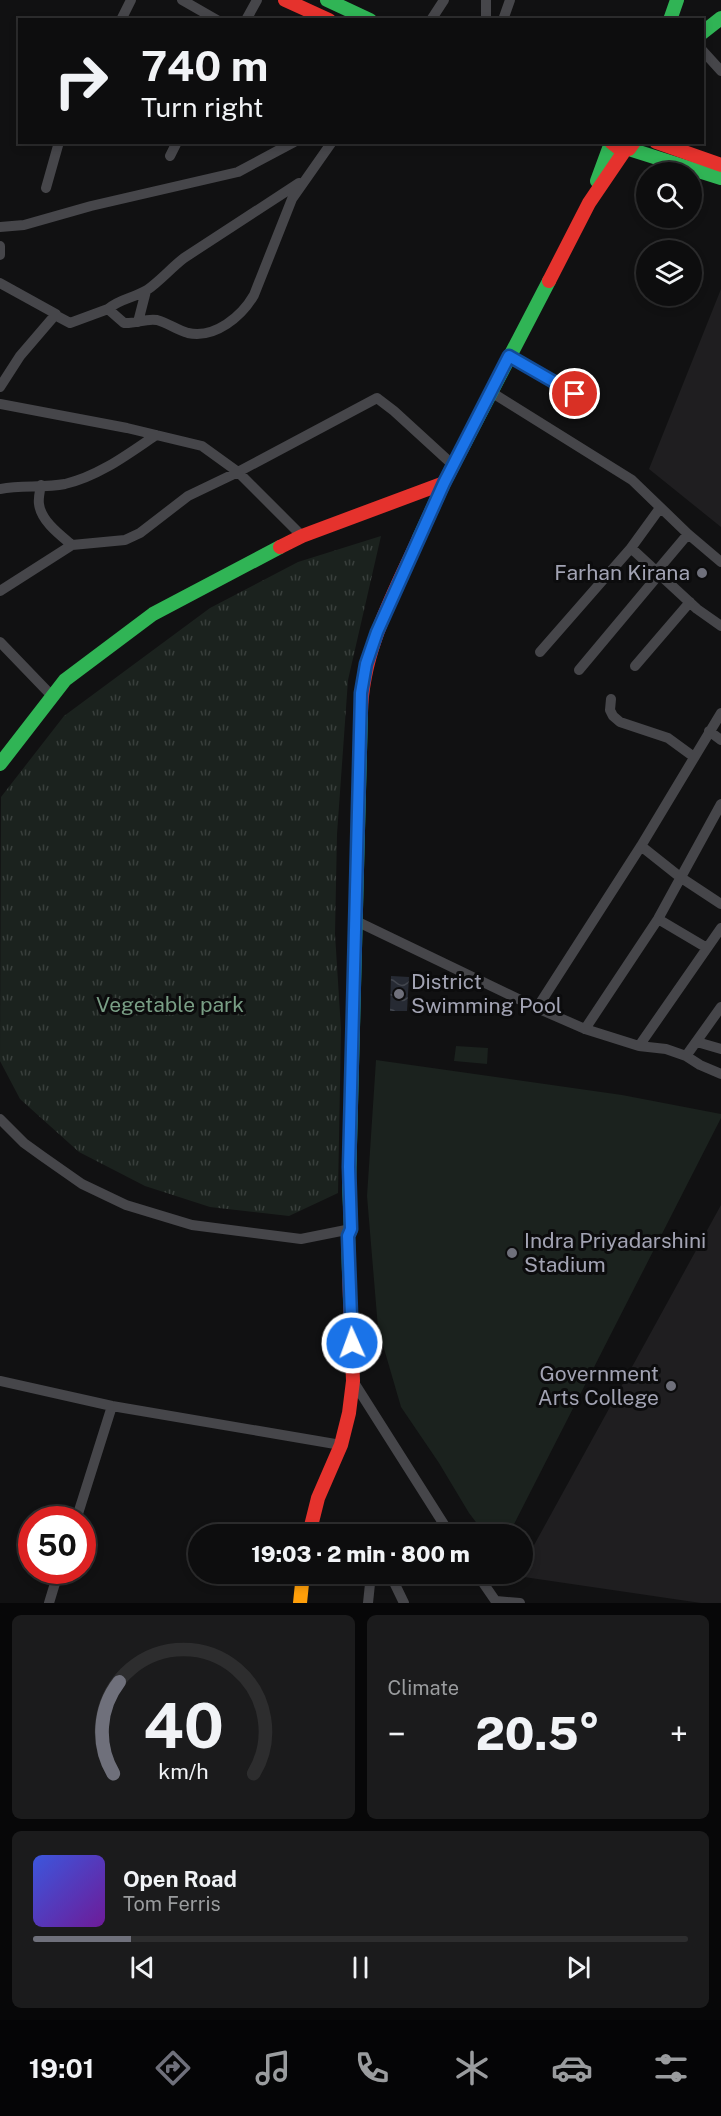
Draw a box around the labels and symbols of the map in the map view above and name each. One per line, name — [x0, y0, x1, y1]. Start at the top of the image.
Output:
pin — [549, 368, 600, 419]
place label: Farhan Kirana — [554, 560, 690, 585]
marker: Farhan Kirana — [695, 566, 709, 580]
place label: District Swimming Pool — [411, 969, 562, 1018]
marker: District Swimming Pool — [392, 987, 406, 1001]
park label: Vegetable park — [96, 992, 244, 1017]
place label: Indra Priyadarshini Stadium — [524, 1228, 706, 1277]
marker: Indra Priyadarshini Stadium — [505, 1246, 519, 1260]
position arrow — [320, 1311, 384, 1375]
place label: Government Arts College — [538, 1361, 659, 1410]
marker: Government Arts College — [664, 1379, 678, 1393]
speed limit sign: 50 — [18, 1506, 96, 1584]

